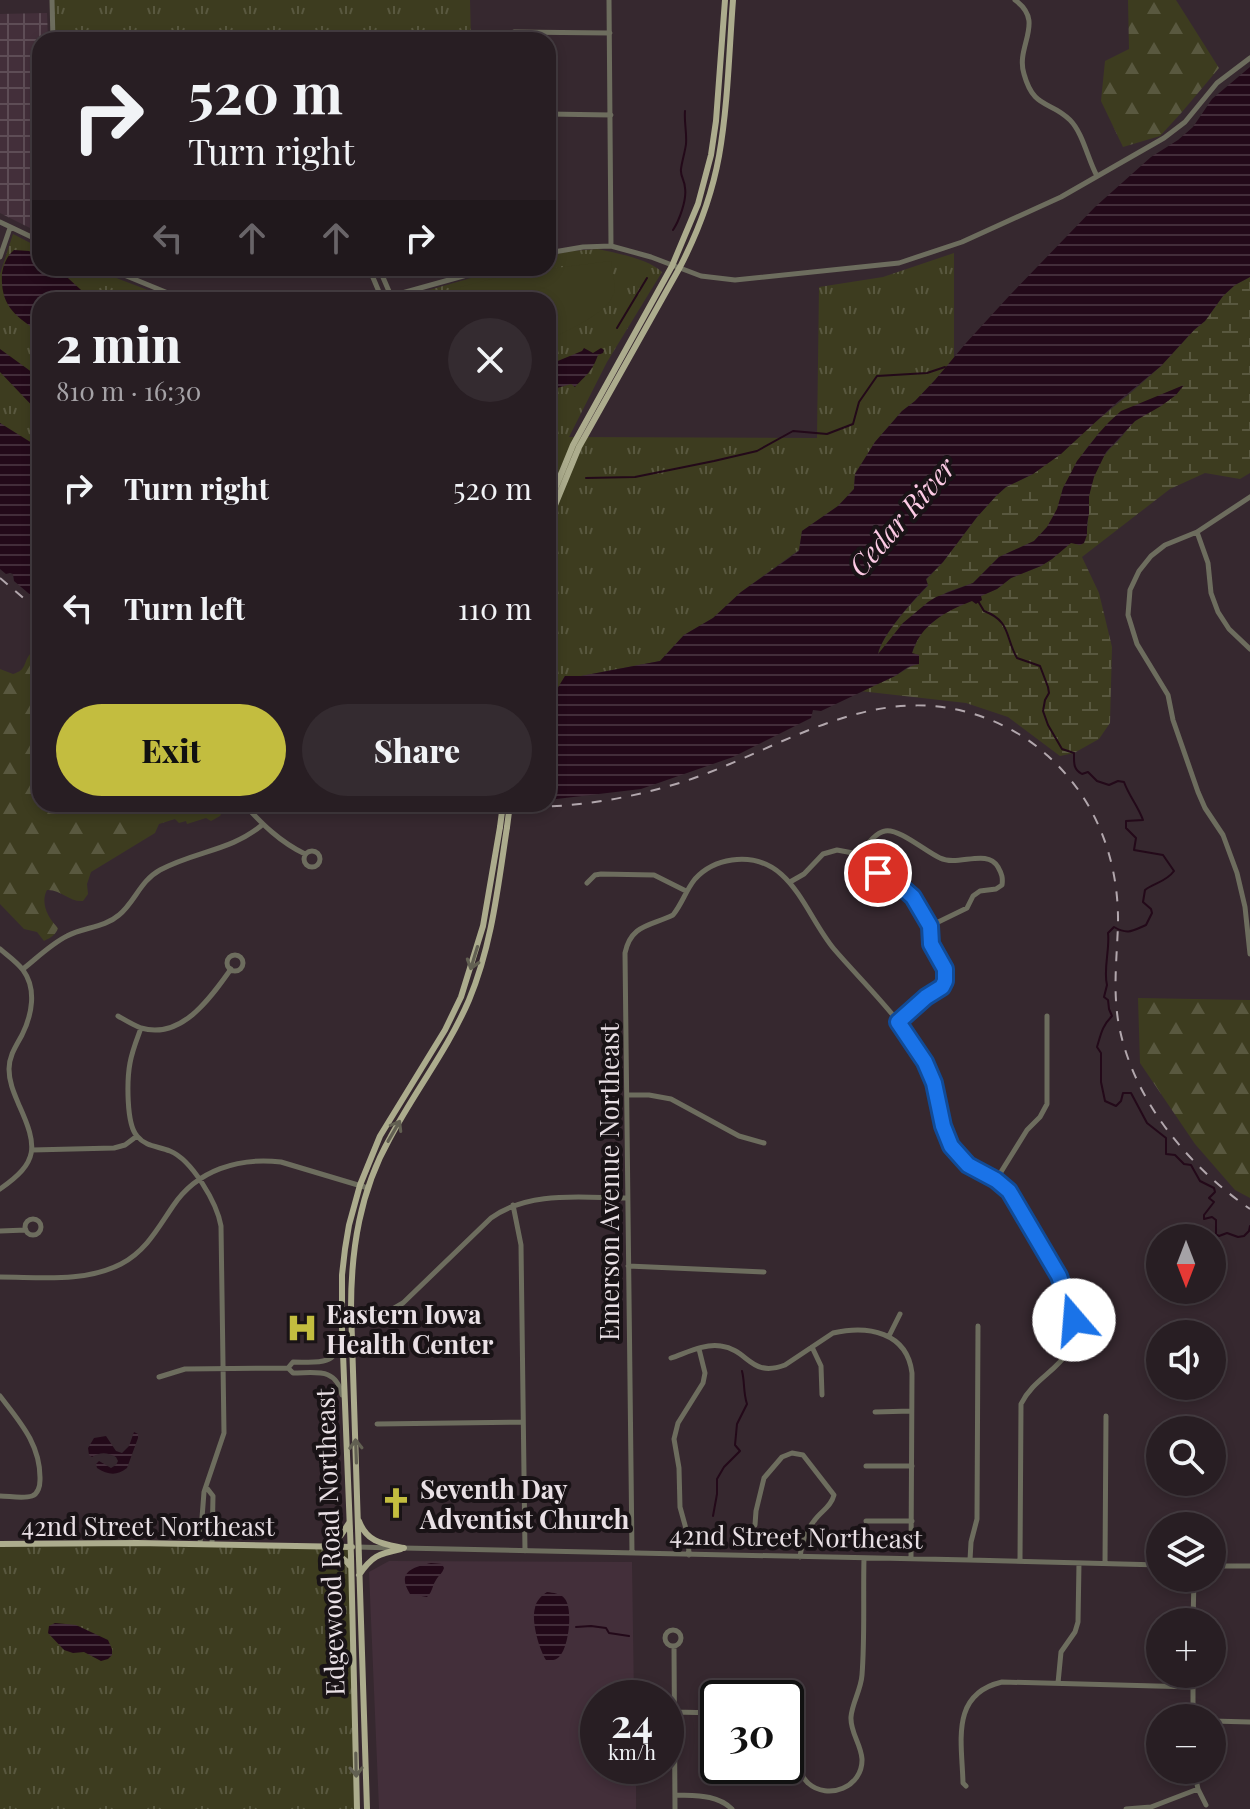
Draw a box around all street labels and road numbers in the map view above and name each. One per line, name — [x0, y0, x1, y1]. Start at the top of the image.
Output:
street label: Emerson Avenue Northeast — [591, 1022, 626, 1341]
street label: Edgewood Road Northeast — [306, 1387, 352, 1697]
street label: 42nd Street Northeast — [21, 1508, 275, 1543]
street label: 42nd Street Northeast — [669, 1516, 924, 1556]

